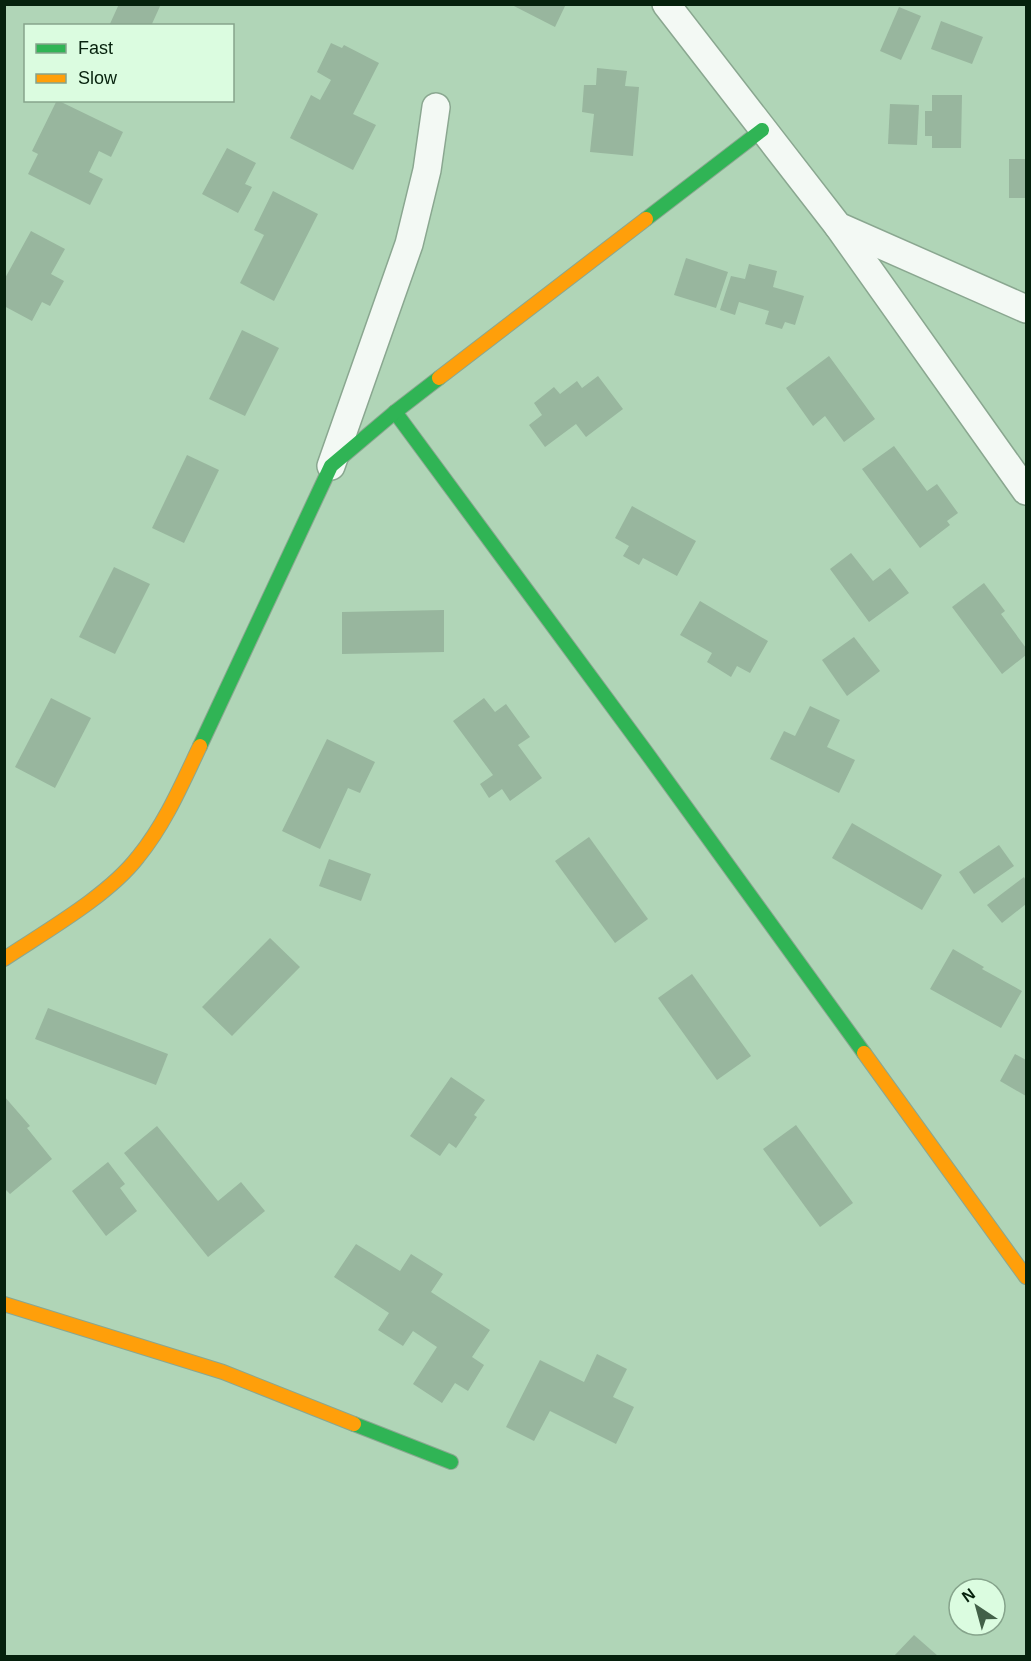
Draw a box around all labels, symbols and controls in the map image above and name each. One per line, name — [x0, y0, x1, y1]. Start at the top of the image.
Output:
legend — [24, 24, 234, 102]
text: Fast — [78, 38, 113, 58]
text: Slow — [78, 68, 118, 88]
north arrow — [947, 1577, 1007, 1637]
text: N — [959, 1585, 978, 1606]

